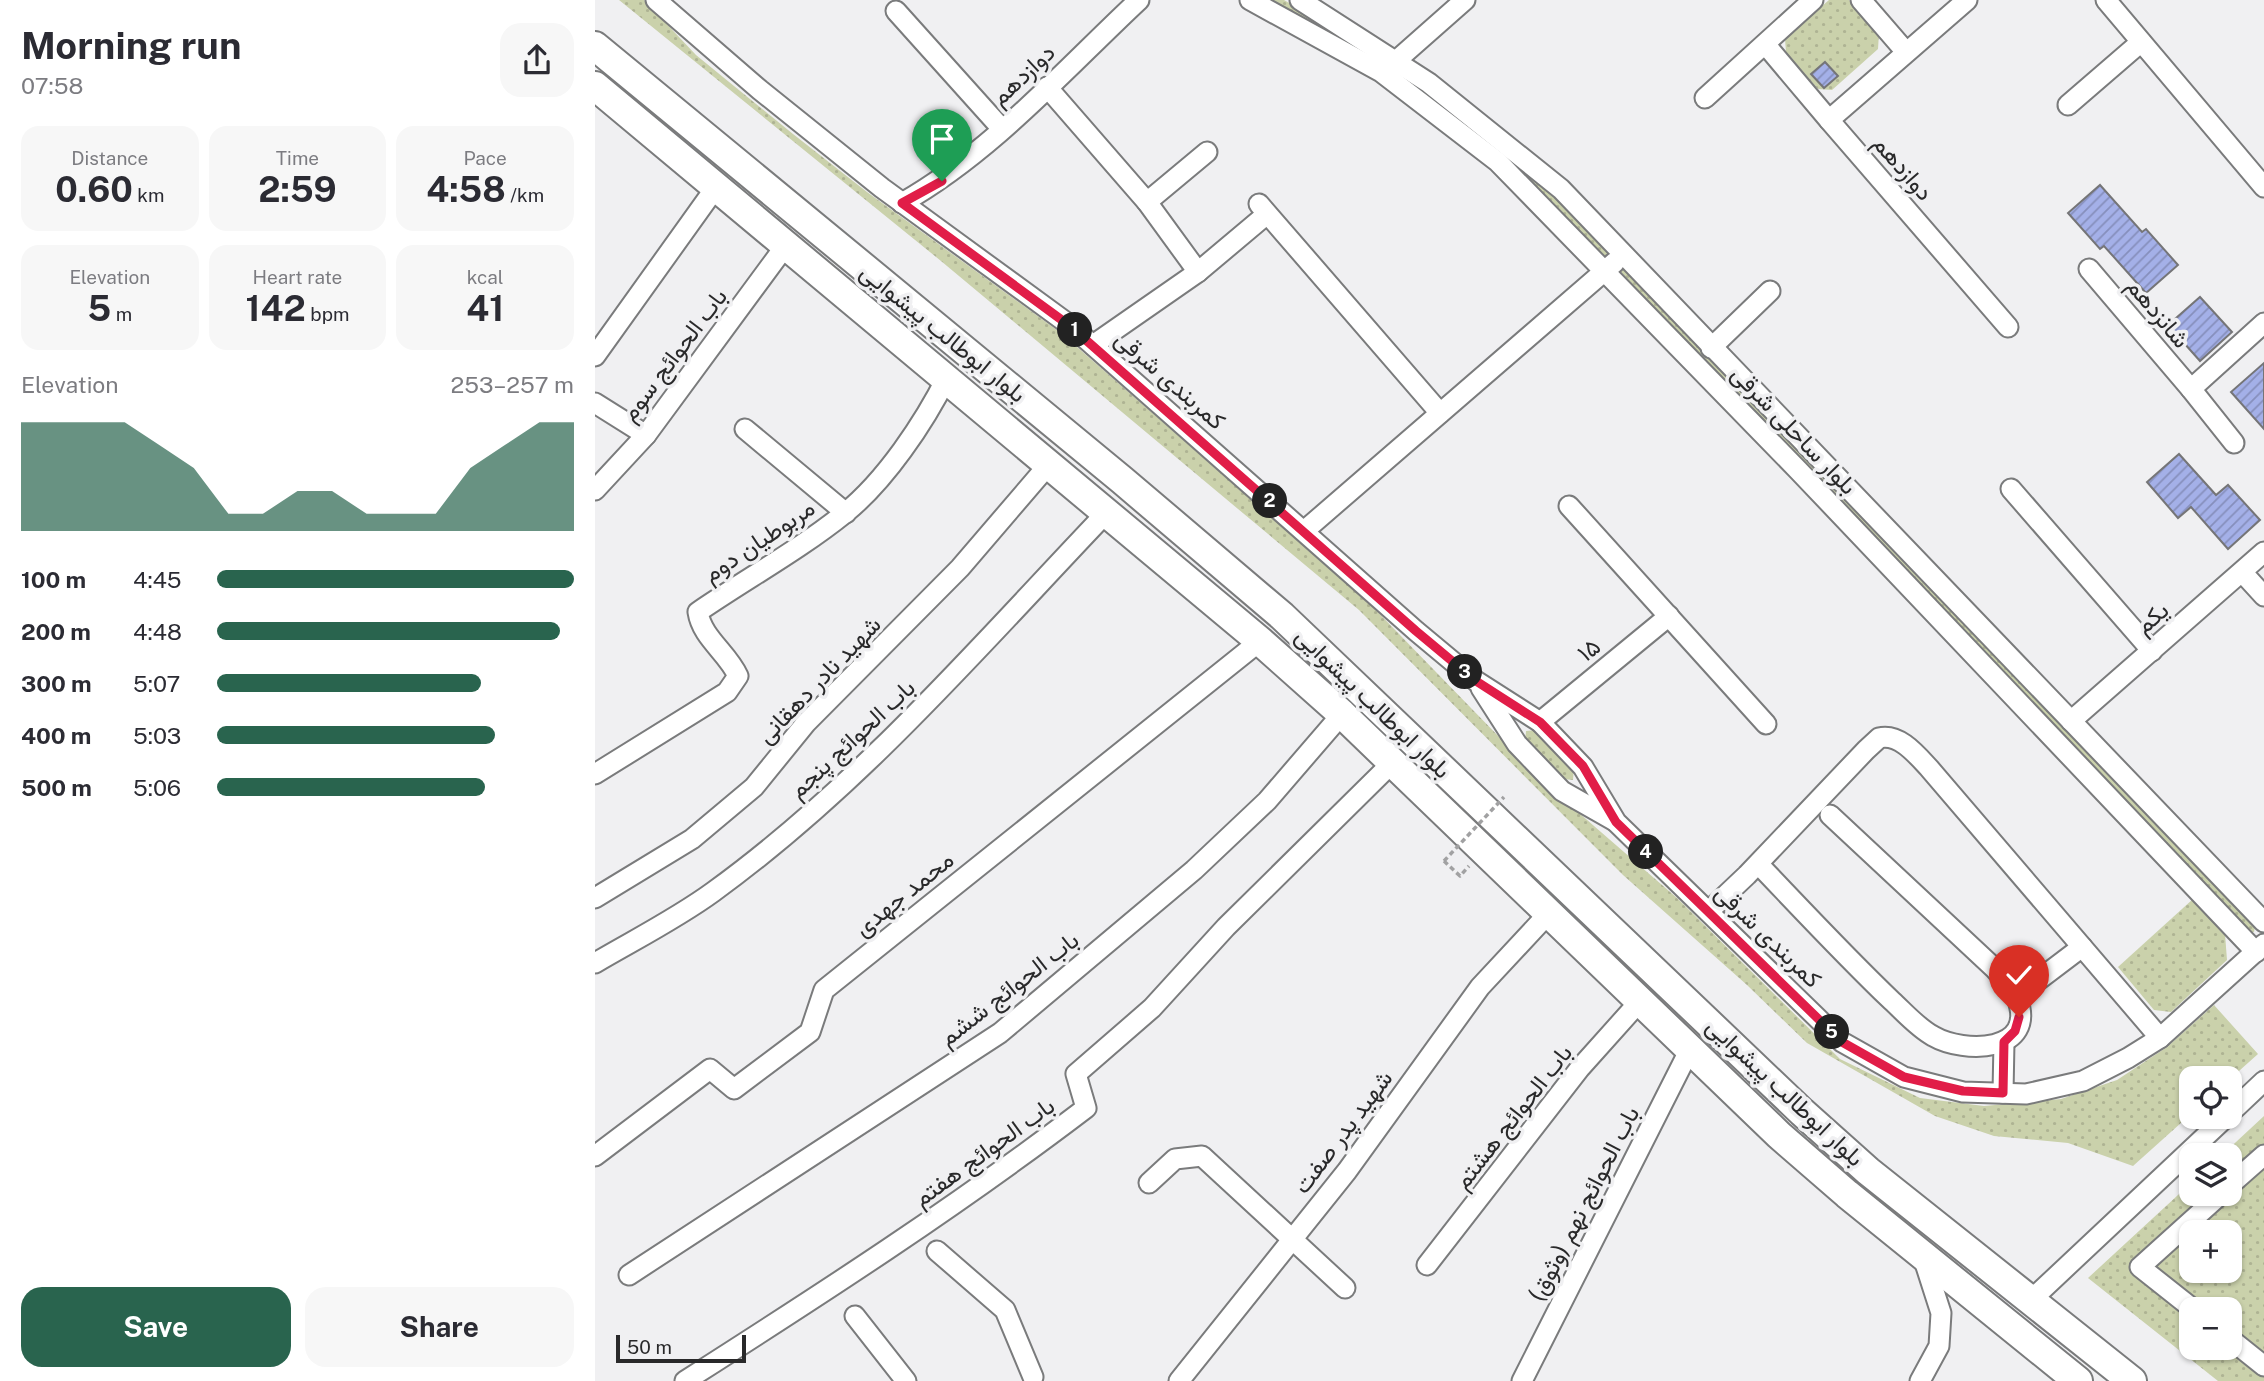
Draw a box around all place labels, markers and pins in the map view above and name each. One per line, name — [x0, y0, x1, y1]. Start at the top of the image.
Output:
pin — [912, 109, 972, 181]
pin: 1 — [1057, 312, 1093, 348]
pin: 2 — [1253, 484, 1287, 518]
pin: 3 — [1447, 654, 1483, 690]
pin: 4 — [1629, 834, 1663, 870]
pin — [1989, 945, 2049, 1017]
pin: 5 — [1815, 1014, 1849, 1050]

